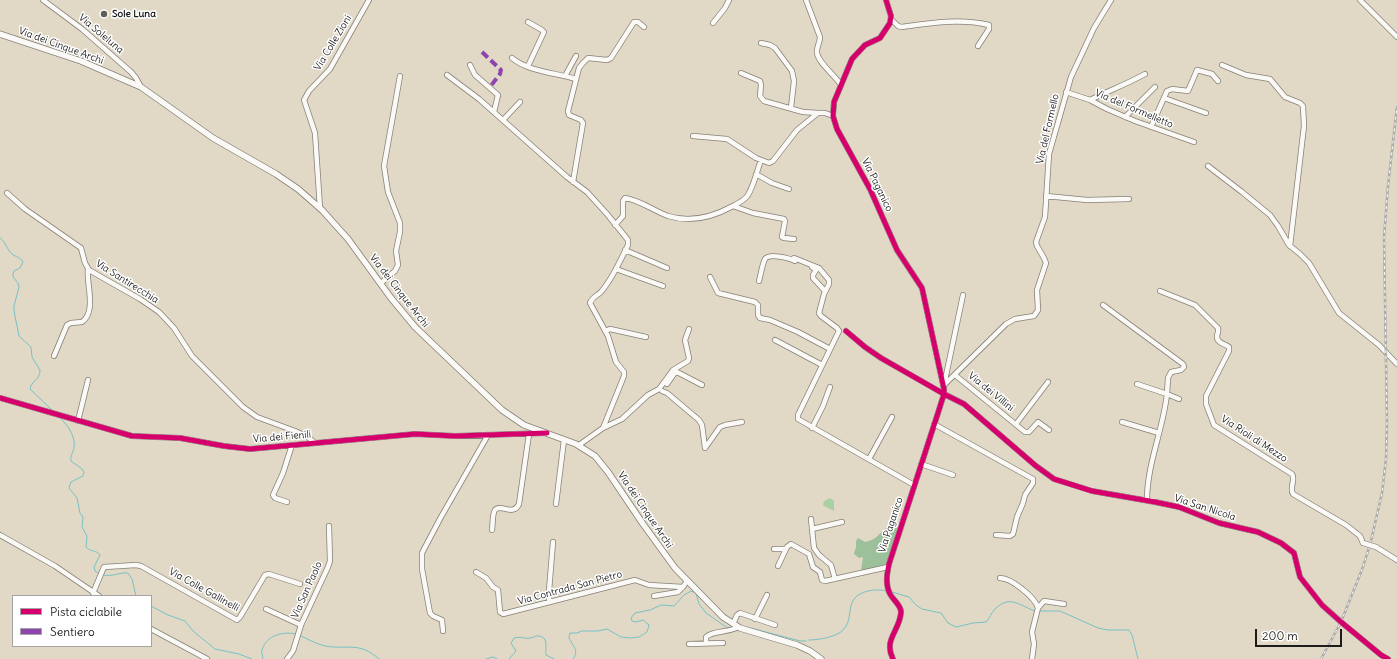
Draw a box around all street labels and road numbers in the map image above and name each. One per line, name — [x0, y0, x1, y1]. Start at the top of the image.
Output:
street label: Via Soleluna — [76, 12, 126, 56]
street label: Via Colle Zioni — [312, 13, 354, 73]
street label: Via dei Cinque Archi — [17, 25, 105, 67]
street label: Via del Formelletto — [1093, 87, 1175, 131]
street label: Via del Formello — [1034, 93, 1062, 165]
street label: Via Paganico — [859, 156, 895, 214]
street label: Via dei Cinque Archi — [367, 252, 431, 330]
street label: Via Santirecchia — [93, 258, 161, 306]
street label: Via dei Villini — [966, 370, 1016, 414]
street label: Via Rioli di Mezzo — [1219, 413, 1289, 465]
street label: Via dei Fienili — [252, 428, 312, 446]
street label: Via dei Cinque Archi — [615, 469, 675, 551]
street label: Via San Nicola — [1173, 492, 1237, 524]
street label: Via Paganico — [876, 496, 906, 554]
street label: Via San Paolo — [289, 560, 325, 620]
street label: Via Colle Gallinelli — [167, 566, 241, 614]
street label: Via Contrada San Pietro — [517, 568, 623, 608]

